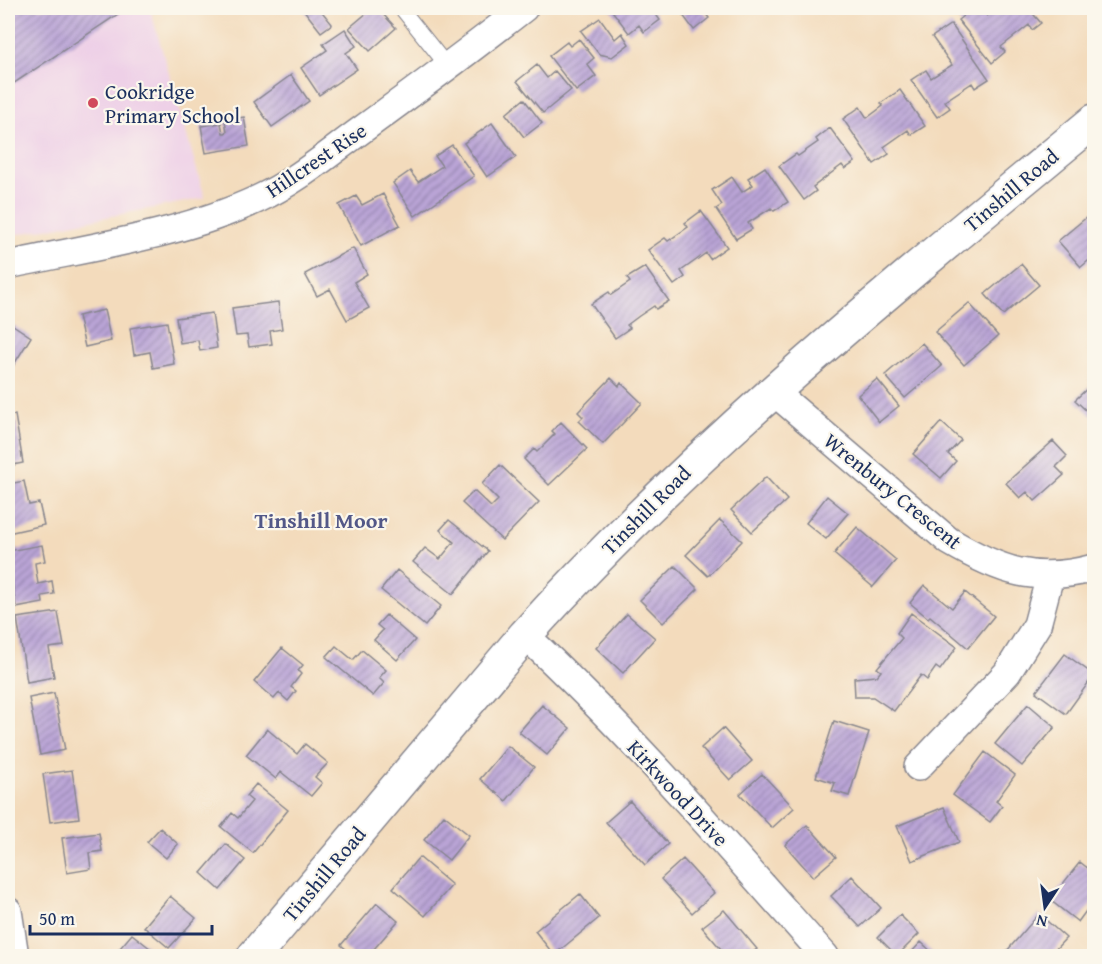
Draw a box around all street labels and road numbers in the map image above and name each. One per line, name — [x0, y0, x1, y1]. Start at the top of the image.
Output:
street label: Hillcrest Rise — [259, 115, 373, 205]
street label: Tinshill Road — [957, 140, 1066, 239]
street label: Wrenbury Crescent — [817, 425, 969, 557]
street label: Tinshill Road — [594, 458, 698, 562]
street label: Kirkwood Drive — [620, 732, 736, 854]
street label: Tinshill Road — [275, 819, 374, 928]

